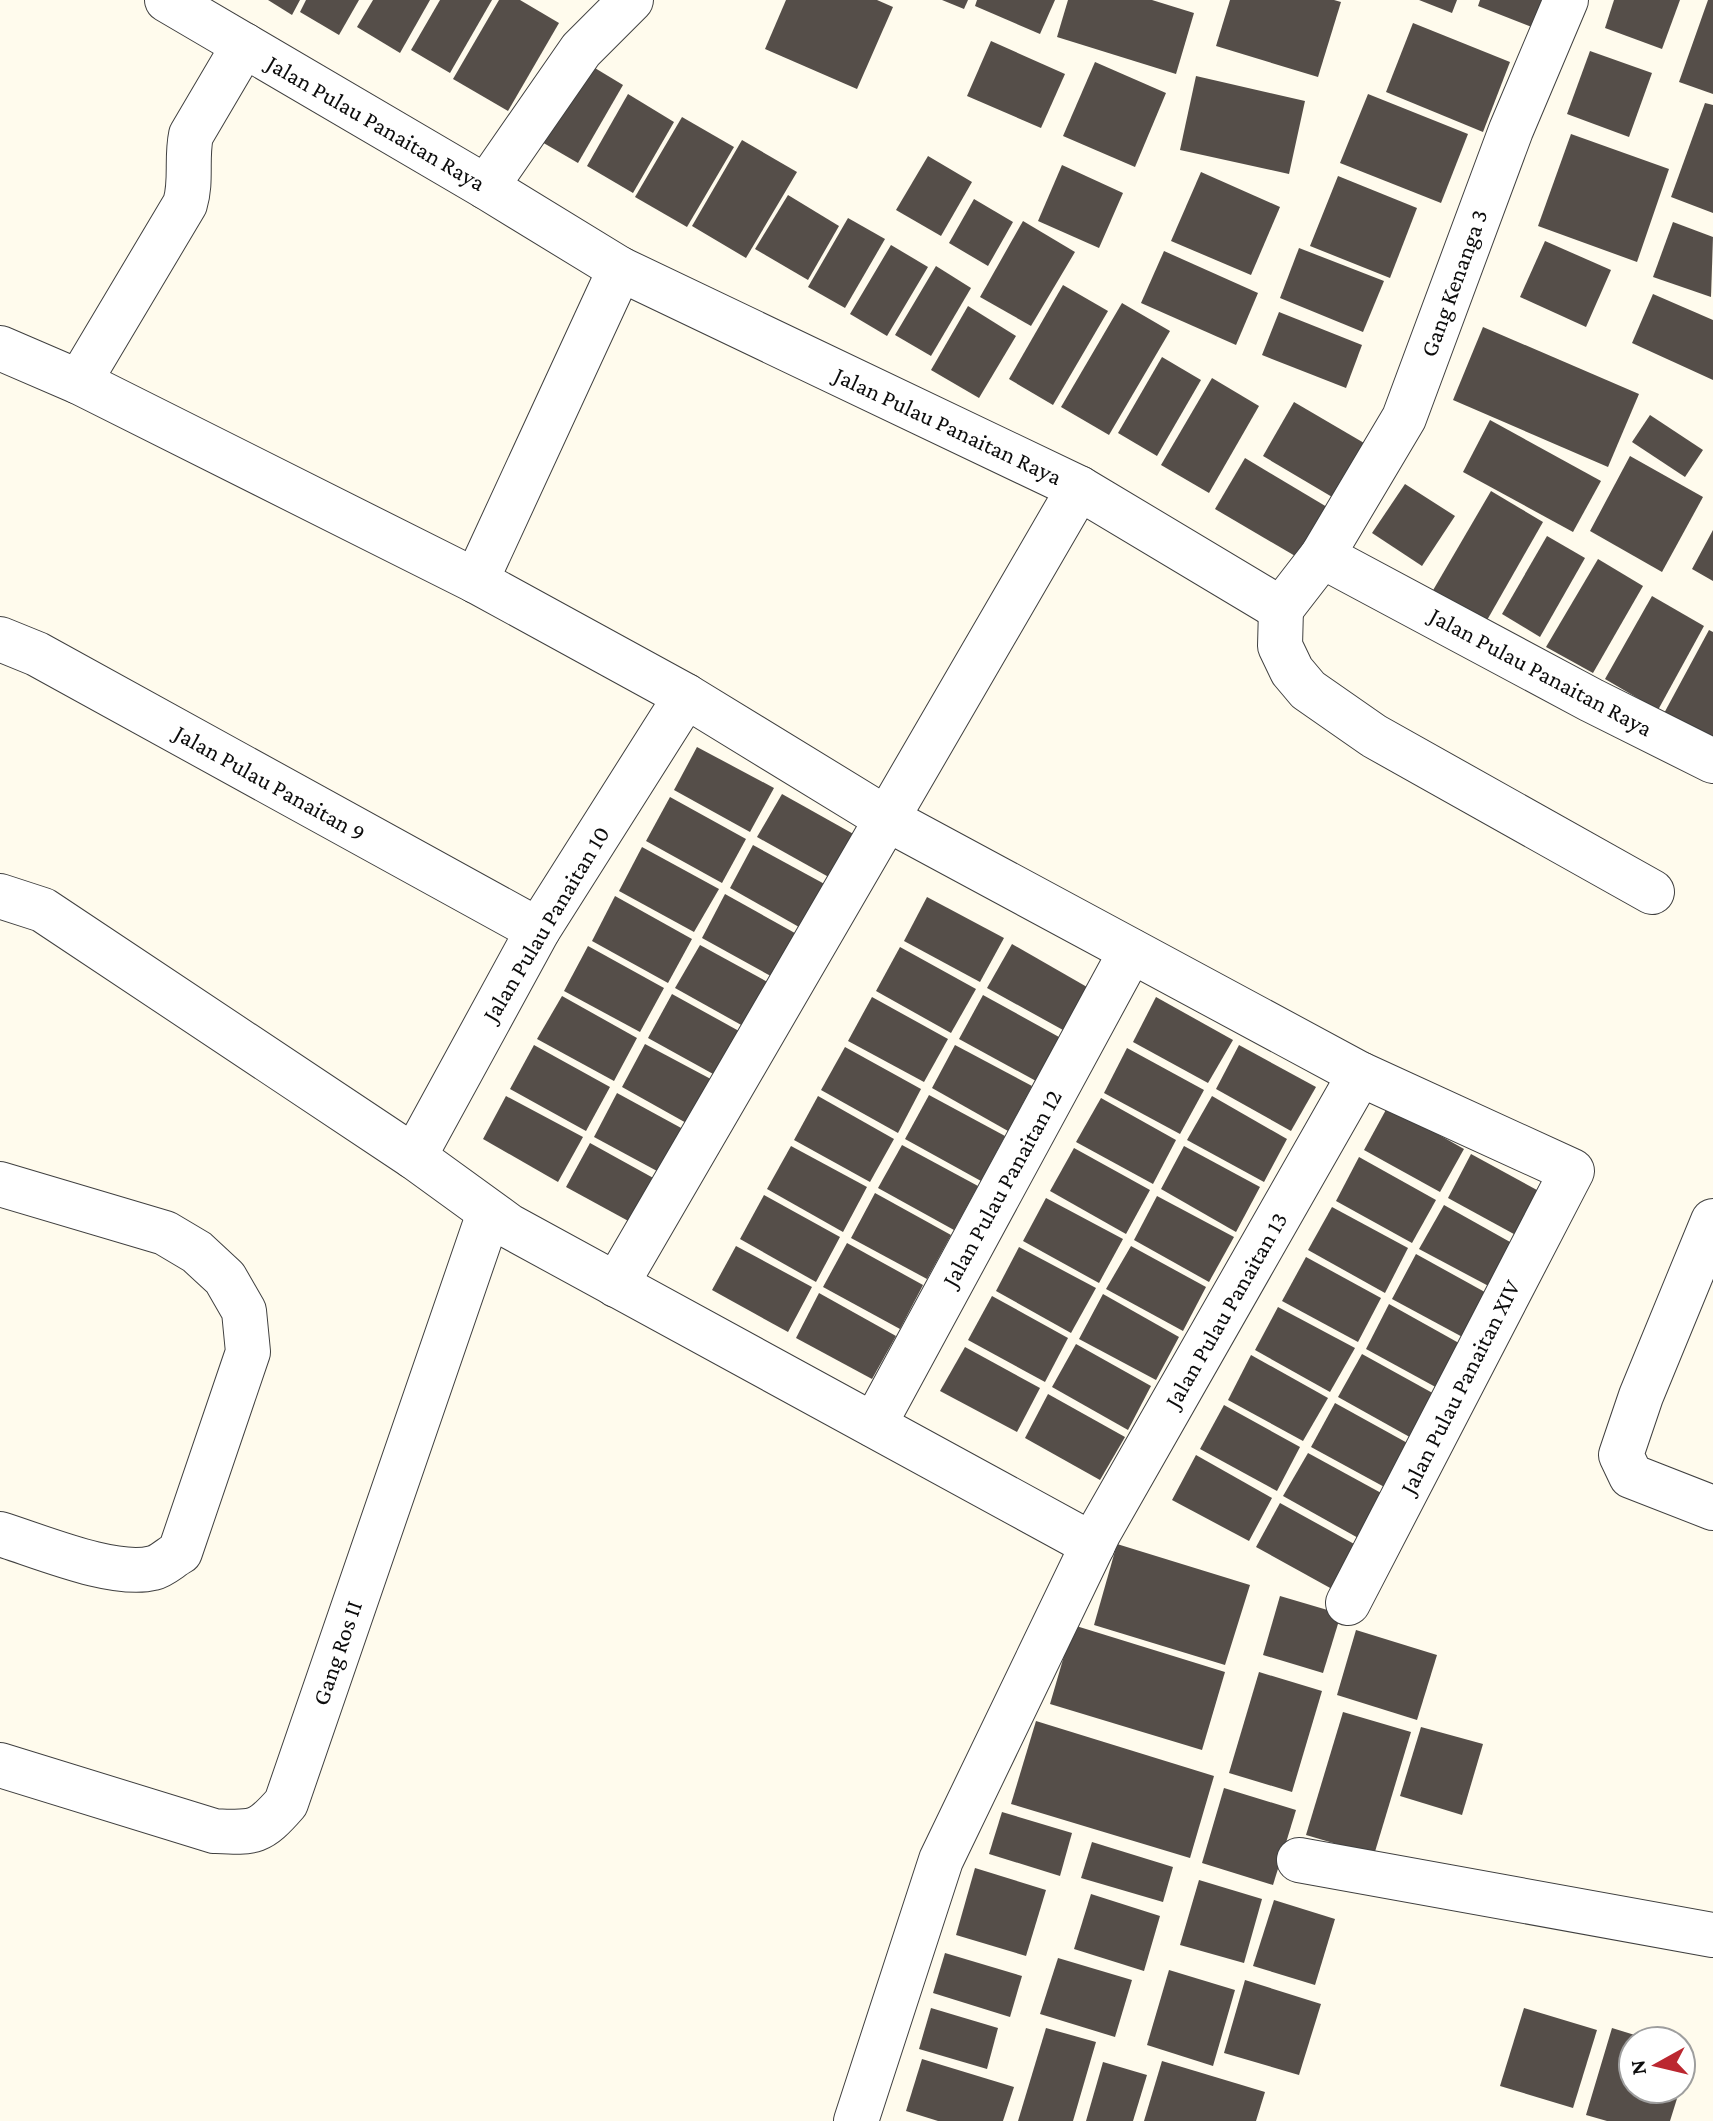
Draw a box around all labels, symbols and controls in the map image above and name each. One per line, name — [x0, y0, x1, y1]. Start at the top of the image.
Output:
street label: Jalan Pulau Panaitan Raya — [260, 48, 490, 196]
street label: Gang Kenanga 3 — [1414, 206, 1493, 360]
street label: Jalan Pulau Panaitan Raya — [828, 360, 1066, 490]
street label: Jalan Pulau Panaitan Raya — [1424, 600, 1657, 742]
street label: Jalan Pulau Panaitan 9 — [168, 718, 370, 846]
street label: Jalan Pulau Panaitan 10 — [475, 821, 615, 1028]
street label: Jalan Pulau Panaitan 12 — [935, 1084, 1067, 1293]
street label: Jalan Pulau Panaitan 13 — [1158, 1207, 1293, 1414]
street label: Jalan Pulau Panaitan XIV — [1393, 1275, 1525, 1500]
street label: Gang Ros II — [306, 1597, 367, 1709]
north arrow — [1617, 2025, 1697, 2105]
text: N — [1624, 2059, 1651, 2077]

